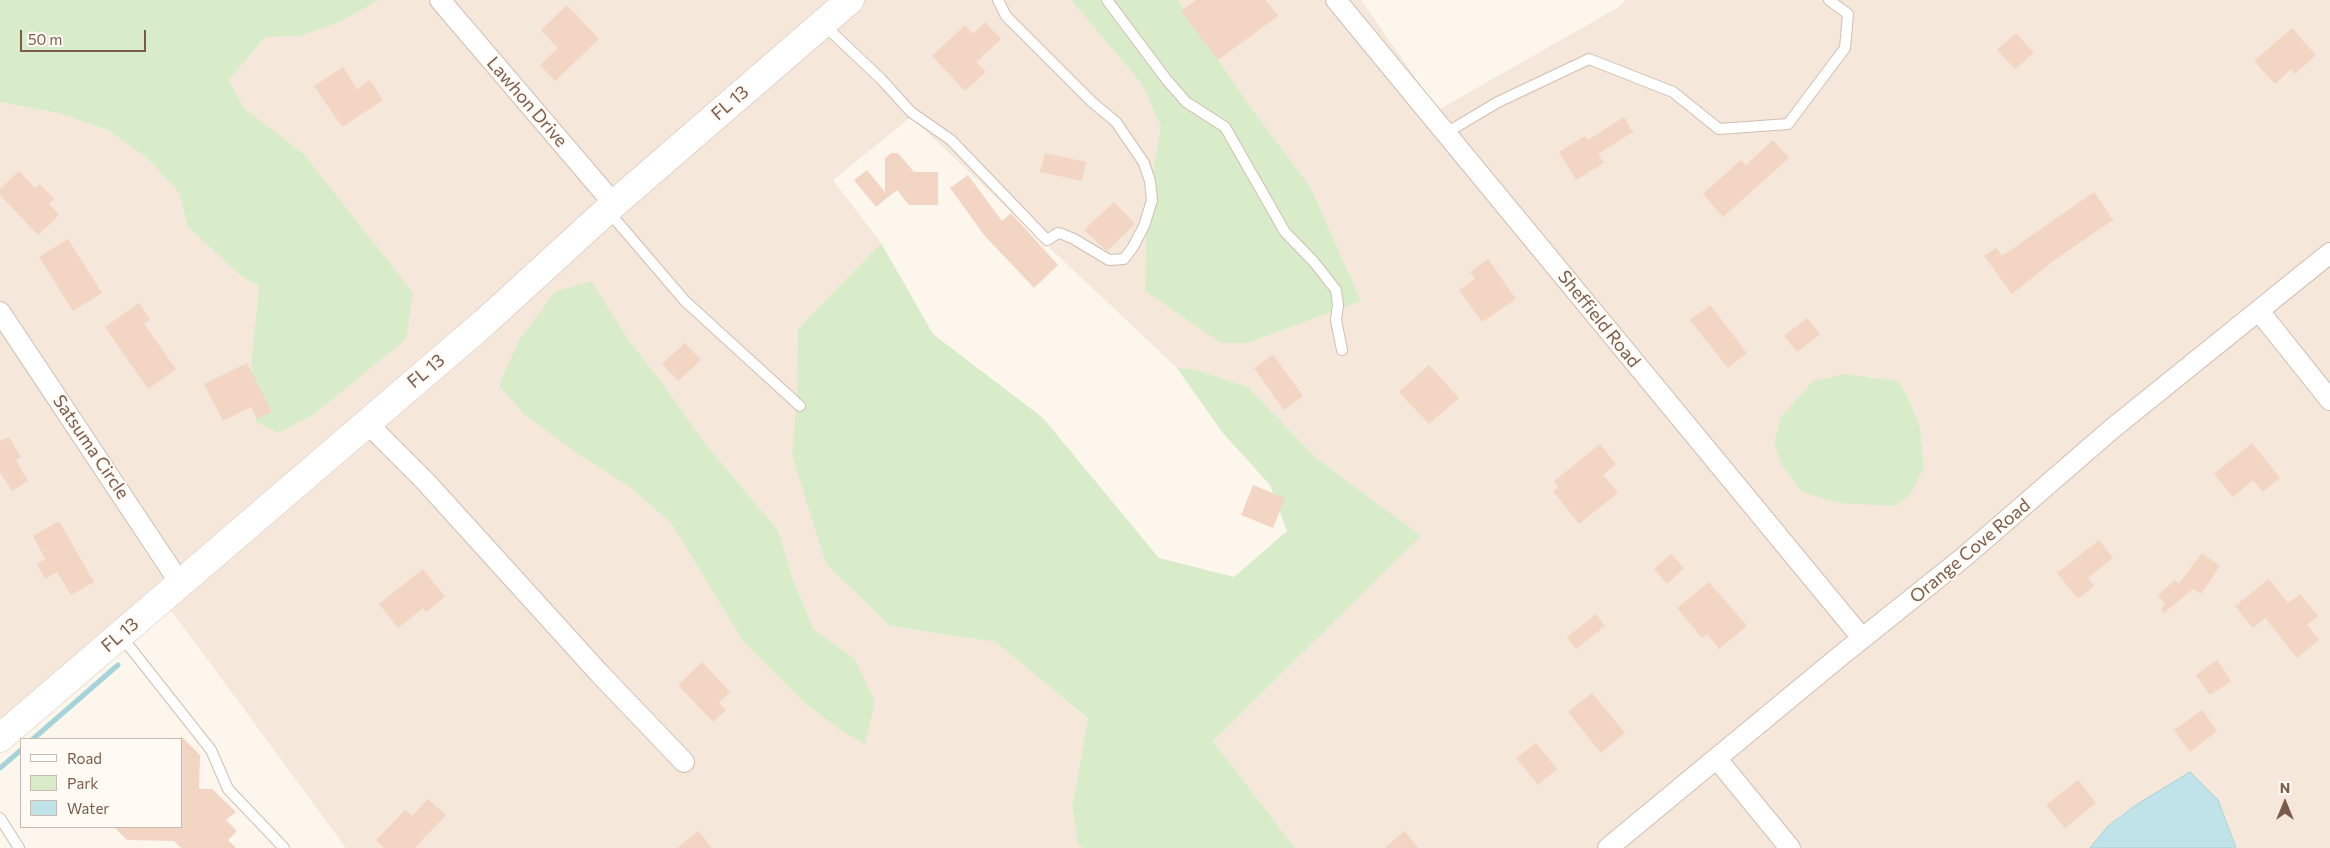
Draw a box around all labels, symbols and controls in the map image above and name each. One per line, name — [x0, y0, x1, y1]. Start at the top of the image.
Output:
scale bar — [22, 20, 149, 52]
text: 50 m — [28, 30, 62, 48]
street label: Lawhon Drive — [482, 53, 572, 151]
street label: FL 13 — [707, 81, 753, 125]
street label: Sheffield Road — [1553, 266, 1645, 372]
street label: FL 13 — [403, 349, 449, 393]
street label: Satsuma Circle — [48, 391, 134, 503]
street label: Orange Cove Road — [1905, 494, 2035, 608]
street label: FL 13 — [97, 613, 143, 657]
legend — [20, 738, 182, 828]
text: Road — [67, 749, 102, 767]
text: Park — [67, 774, 98, 792]
north arrow — [2260, 778, 2310, 828]
text: N — [2280, 779, 2290, 796]
text: Water — [67, 799, 109, 817]

